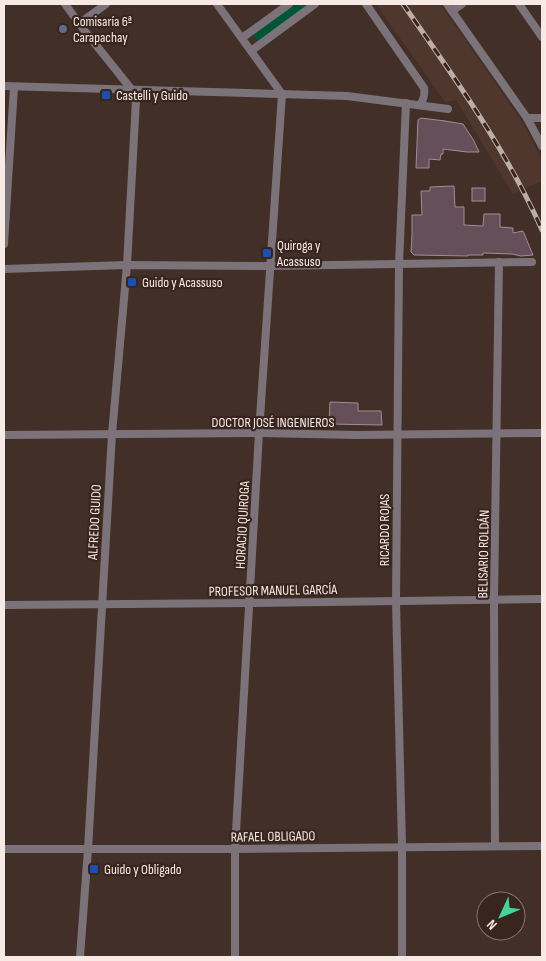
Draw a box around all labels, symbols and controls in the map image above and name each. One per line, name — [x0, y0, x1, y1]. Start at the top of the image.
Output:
place label: Comisaría 6ª Carapachay — [73, 13, 132, 46]
marker: Comisaría 6ª Carapachay — [57, 23, 69, 35]
place label: Castelli y Guido — [116, 87, 188, 104]
marker: Castelli y Guido — [100, 89, 112, 101]
place label: Quiroga y Acassuso — [276, 237, 321, 270]
marker: Quiroga y Acassuso — [261, 247, 273, 259]
place label: Guido y Acassuso — [142, 274, 223, 291]
marker: Guido y Acassuso — [126, 276, 138, 288]
street label: DOCTOR JOSÉ INGENIEROS — [212, 414, 334, 431]
street label: HORACIO QUIROGA — [232, 480, 253, 569]
street label: ALFREDO GUIDO — [84, 484, 105, 561]
street label: RICARDO ROJAS — [376, 494, 393, 566]
street label: BELISARIO ROLDÁN — [474, 510, 493, 599]
street label: PROFESOR MANUEL GARCÍA — [209, 581, 338, 600]
street label: RAFAEL OBLIGADO — [231, 827, 316, 846]
place label: Guido y Obligado — [104, 861, 182, 878]
marker: Guido y Obligado — [88, 863, 100, 875]
north arrow — [476, 891, 526, 941]
text: N — [483, 916, 501, 933]

